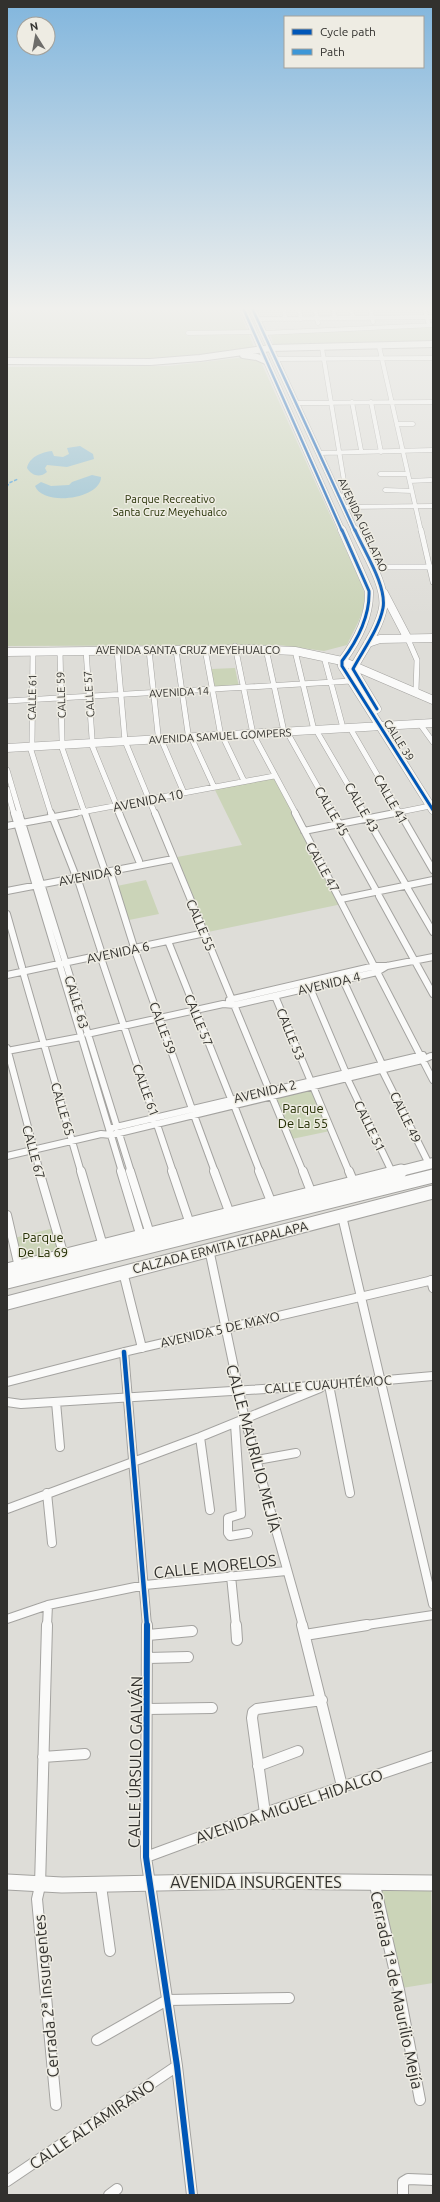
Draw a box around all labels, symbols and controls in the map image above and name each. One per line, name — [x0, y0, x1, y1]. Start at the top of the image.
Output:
north arrow — [16, 16, 56, 56]
legend — [284, 16, 424, 68]
text: N — [29, 20, 39, 33]
text: Cycle path — [320, 25, 376, 38]
text: Path — [320, 45, 345, 58]
street label: AVENIDA GUELATAO — [336, 476, 390, 574]
park label: Parque Recreativo Santa Cruz Meyehualco — [113, 493, 227, 518]
street label: AVENIDA SANTA CRUZ MEYEHUALCO — [96, 644, 280, 656]
street label: CALLE 57 — [81, 670, 97, 718]
street label: CALLE 59 — [54, 672, 68, 718]
street label: CALLE 61 — [26, 674, 38, 720]
street label: AVENIDA 14 — [149, 684, 209, 700]
street label: CALLE 39 — [382, 717, 416, 763]
street label: AVENIDA SAMUEL GOMPERS — [148, 726, 292, 746]
street label: CALLE 41 — [371, 772, 411, 826]
street label: CALLE 43 — [342, 780, 382, 834]
street label: CALLE 45 — [312, 784, 352, 838]
street label: AVENIDA 10 — [112, 786, 184, 814]
street label: CALLE 47 — [304, 840, 342, 894]
street label: AVENIDA 8 — [57, 862, 123, 888]
street label: CALLE 55 — [184, 897, 218, 953]
street label: AVENIDA 6 — [85, 939, 151, 965]
street label: AVENIDA 4 — [296, 969, 362, 997]
street label: CALLE 63 — [62, 974, 92, 1030]
street label: CALLE 57 — [182, 992, 216, 1048]
street label: CALLE 59 — [147, 1000, 179, 1056]
street label: CALLE 53 — [274, 1006, 308, 1062]
street label: CALLE 61 — [130, 1062, 162, 1118]
street label: AVENIDA 2 — [232, 1077, 298, 1105]
street label: CALLE 65 — [49, 1081, 77, 1137]
street label: CALLE 49 — [388, 1089, 424, 1145]
street label: CALLE 51 — [352, 1098, 388, 1154]
park label: Parque De La 55 — [278, 1101, 328, 1130]
street label: CALLE 67 — [20, 1124, 48, 1180]
street label: CALZADA ERMITA IZTAPALAPA — [131, 1218, 310, 1276]
park label: Parque De La 69 — [18, 1230, 68, 1259]
street label: AVENIDA 5 DE MAYO — [159, 1308, 281, 1350]
street label: CALLE MAURILIO MEJÍA — [223, 1362, 287, 1534]
street label: CALLE CUAUHTÉMOC — [264, 1372, 392, 1395]
street label: CALLE MORELOS — [153, 1551, 277, 1581]
street label: CALLE ÚRSULO GALVÁN — [122, 1676, 146, 1848]
street label: AVENIDA MIGUEL HIDALGO — [193, 1765, 385, 1847]
street label: AVENIDA INSURGENTES — [170, 1873, 342, 1891]
street label: Cerrada 1ª de Maurilio Mejía — [367, 1889, 427, 2091]
street label: Cerrada 2ª Insurgentes — [30, 1914, 62, 2078]
street label: CALLE ALTAMIRANO — [26, 2075, 158, 2173]

